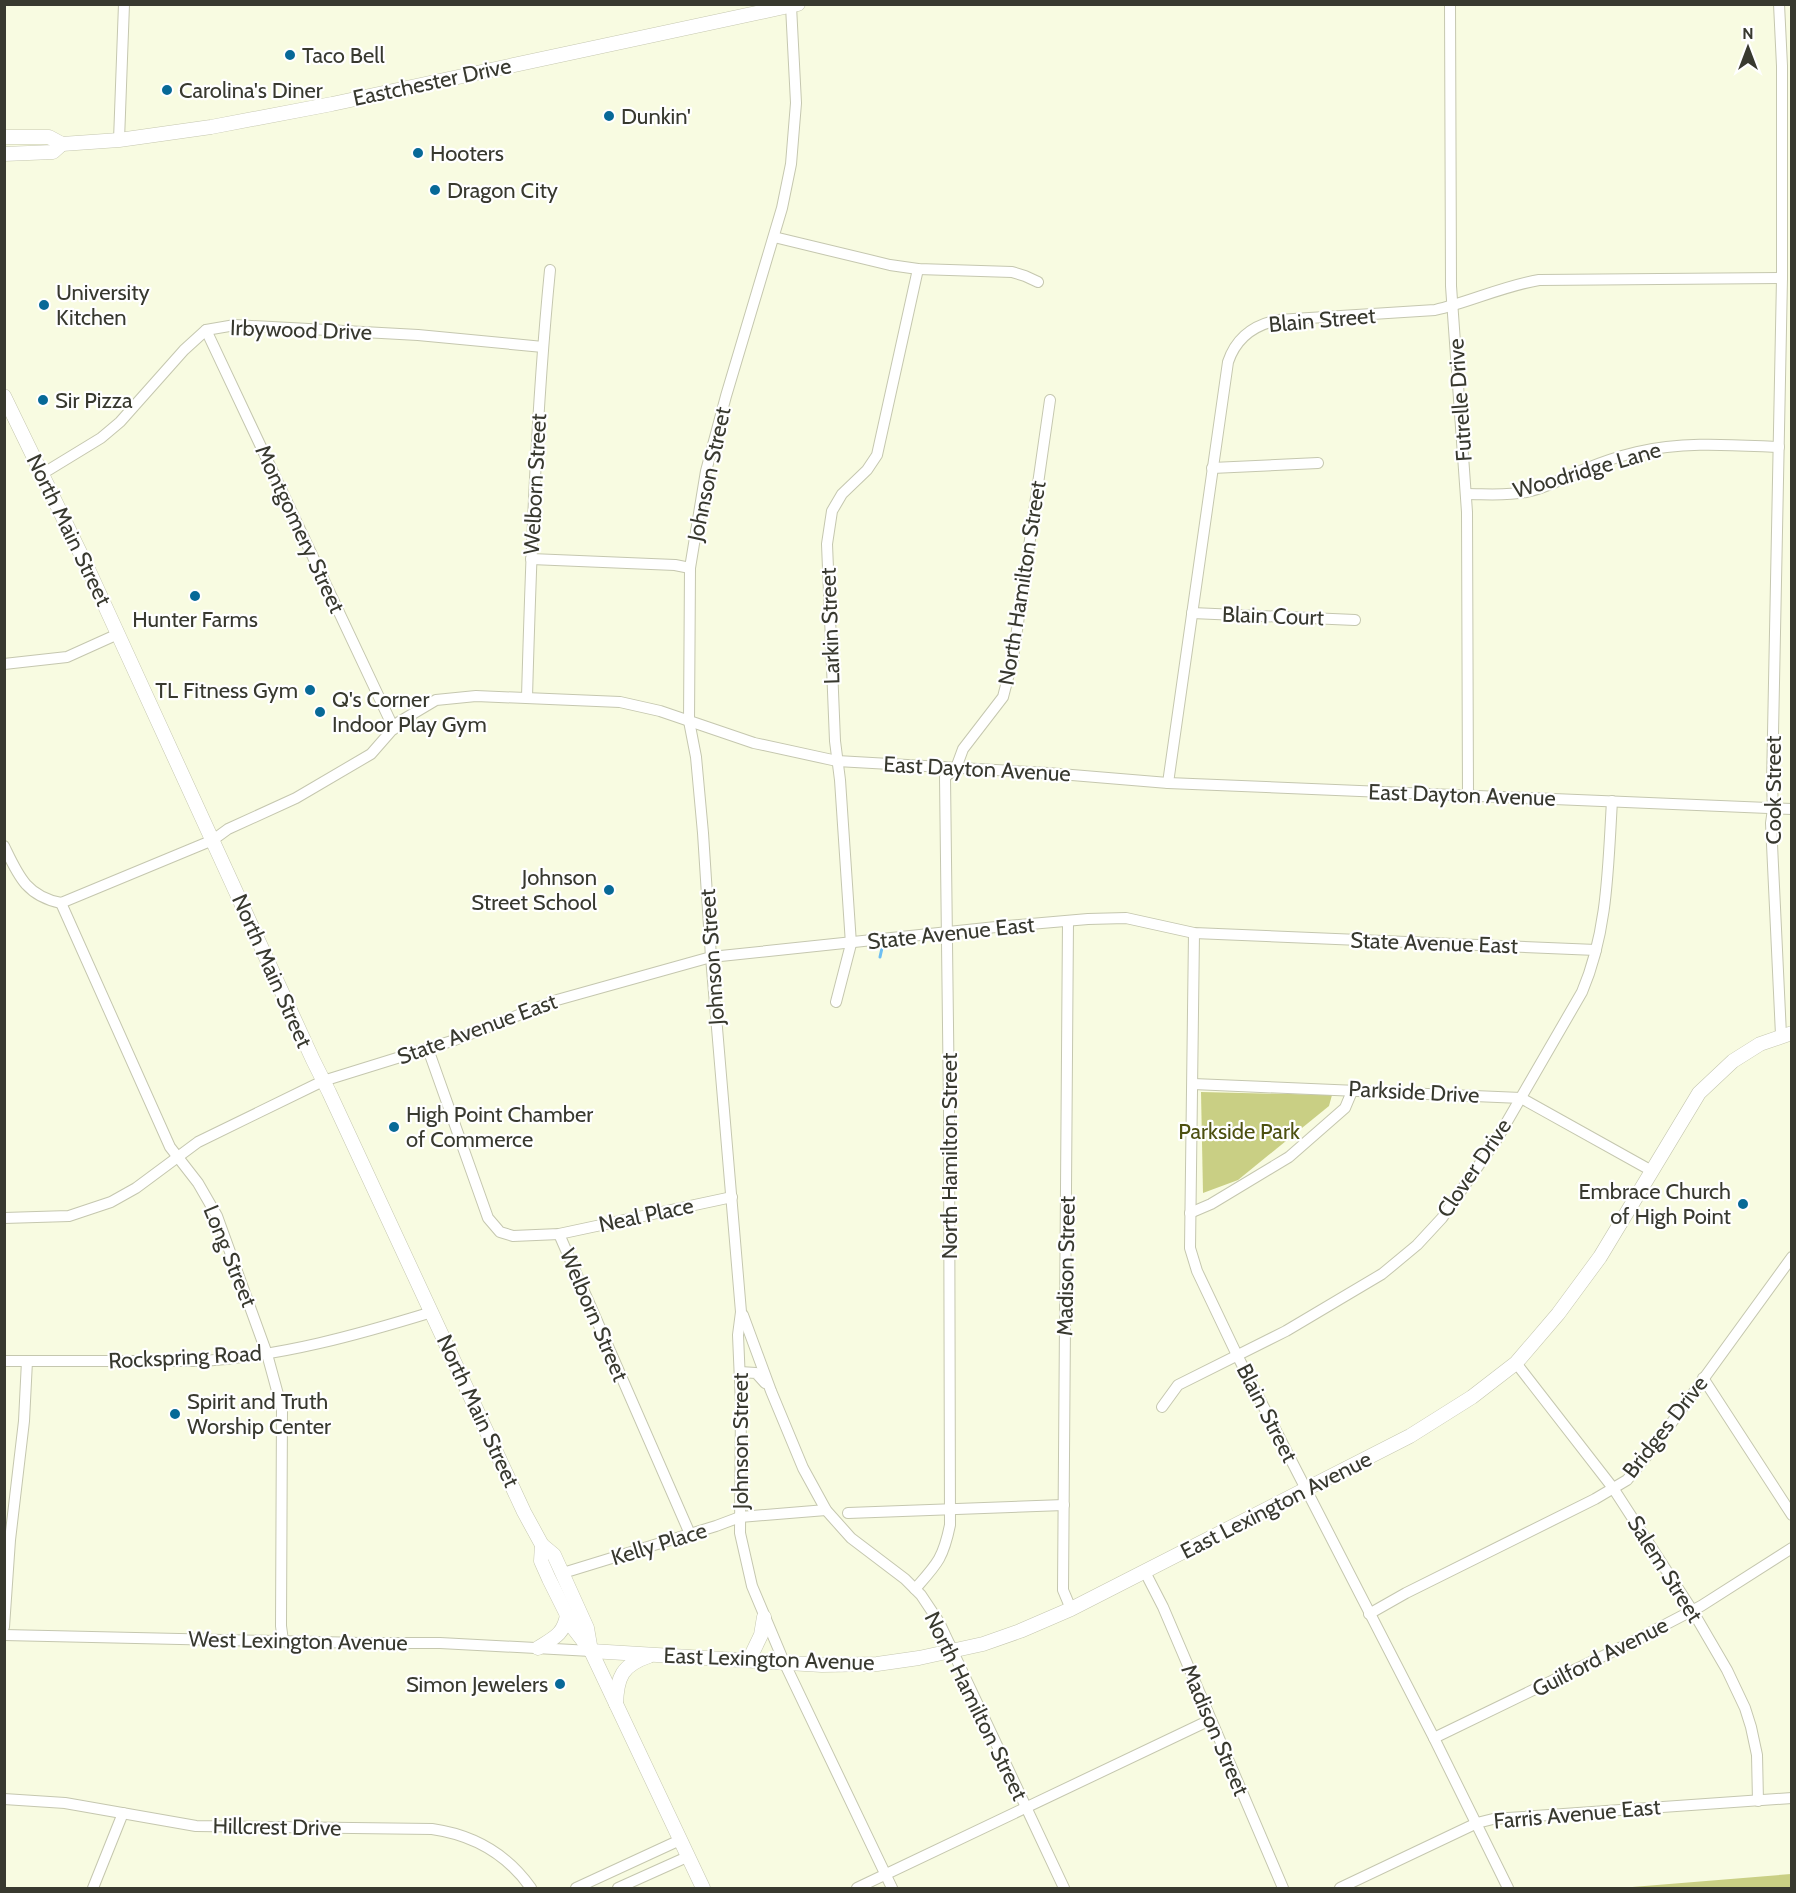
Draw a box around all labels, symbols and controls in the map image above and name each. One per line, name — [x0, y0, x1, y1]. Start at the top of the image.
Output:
north arrow — [1718, 18, 1778, 78]
text: N — [1742, 24, 1754, 43]
place label: Taco Bell — [302, 42, 385, 69]
marker: Taco Bell — [283, 48, 297, 62]
street label: Eastchester Drive — [350, 52, 514, 112]
place label: Carolina's Diner — [179, 77, 323, 104]
marker: Carolina's Diner — [160, 83, 174, 97]
place label: Dunkin' — [621, 103, 691, 130]
marker: Dunkin' — [602, 109, 616, 123]
place label: Hooters — [430, 140, 504, 167]
marker: Hooters — [411, 146, 425, 160]
place label: Dragon City — [447, 177, 558, 204]
marker: Dragon City — [428, 183, 442, 197]
place label: University Kitchen — [56, 279, 150, 331]
marker: University Kitchen — [37, 298, 51, 312]
street label: Blain Street — [1267, 302, 1377, 338]
street label: Irbywood Drive — [230, 314, 372, 346]
street label: Futrelle Drive — [1442, 338, 1478, 462]
place label: Sir Pizza — [55, 387, 133, 414]
marker: Sir Pizza — [36, 393, 50, 407]
street label: Johnson Street — [681, 404, 737, 545]
street label: Welborn Street — [518, 412, 552, 555]
street label: Woodridge Lane — [1510, 436, 1664, 504]
street label: Montgomery Street — [249, 441, 351, 618]
street label: North Main Street — [21, 450, 118, 611]
street label: North Hamilton Street — [993, 478, 1052, 687]
street label: Larkin Street — [814, 567, 846, 685]
marker: Hunter Farms — [188, 589, 202, 603]
street label: Blain Court — [1222, 601, 1325, 631]
place label: Hunter Farms — [132, 606, 258, 633]
place label: TL Fitness Gym — [155, 677, 298, 704]
marker: TL Fitness Gym — [303, 683, 317, 697]
place label: Q's Corner Indoor Play Gym — [332, 686, 487, 738]
marker: Q's Corner Indoor Play Gym — [313, 705, 327, 719]
street label: Cook Street — [1760, 735, 1787, 844]
street label: East Dayton Avenue — [883, 751, 1071, 787]
street label: East Dayton Avenue — [1368, 778, 1556, 812]
place label: Johnson Street School — [471, 864, 598, 916]
marker: Johnson Street School — [602, 883, 616, 897]
street label: Johnson Street — [694, 887, 730, 1027]
street label: North Main Street — [226, 890, 318, 1053]
street label: State Avenue East — [866, 911, 1036, 955]
street label: State Avenue East — [1350, 927, 1519, 959]
street label: State Avenue East — [394, 987, 561, 1070]
street label: North Hamilton Street — [936, 1052, 963, 1259]
street label: Parkside Drive — [1348, 1075, 1480, 1109]
place label: High Point Chamber of Commerce — [406, 1101, 593, 1153]
street label: Clover Drive — [1431, 1113, 1517, 1223]
park label: Parkside Park — [1178, 1118, 1300, 1145]
marker: High Point Chamber of Commerce — [387, 1120, 401, 1134]
place label: Embrace Church of High Point — [1579, 1178, 1732, 1230]
street label: Neal Place — [596, 1192, 696, 1238]
street label: Madison Street — [1051, 1195, 1081, 1336]
marker: Embrace Church of High Point — [1736, 1197, 1750, 1211]
street label: Long Street — [197, 1201, 263, 1311]
street label: Welborn Street — [554, 1245, 634, 1386]
street label: North Main Street — [431, 1330, 525, 1492]
street label: Rockspring Road — [108, 1339, 262, 1375]
street label: Blain Street — [1231, 1359, 1304, 1467]
street label: Bridges Drive — [1617, 1370, 1713, 1484]
street label: Johnson Street — [727, 1372, 754, 1510]
place label: Spirit and Truth Worship Center — [187, 1388, 331, 1440]
marker: Spirit and Truth Worship Center — [168, 1407, 182, 1421]
street label: East Lexington Avenue — [1176, 1445, 1376, 1565]
street label: Salem Street — [1622, 1511, 1709, 1628]
street label: Kelly Place — [608, 1517, 710, 1571]
street label: North Hamilton Street — [919, 1607, 1034, 1805]
street label: Guilford Avenue — [1528, 1611, 1672, 1703]
street label: West Lexington Avenue — [188, 1626, 408, 1656]
street label: East Lexington Avenue — [663, 1642, 875, 1676]
street label: Madison Street — [1175, 1660, 1255, 1800]
place label: Simon Jewelers — [406, 1671, 548, 1698]
marker: Simon Jewelers — [553, 1677, 567, 1691]
street label: Farris Avenue East — [1492, 1793, 1662, 1835]
street label: Hillcrest Drive — [212, 1812, 342, 1842]

